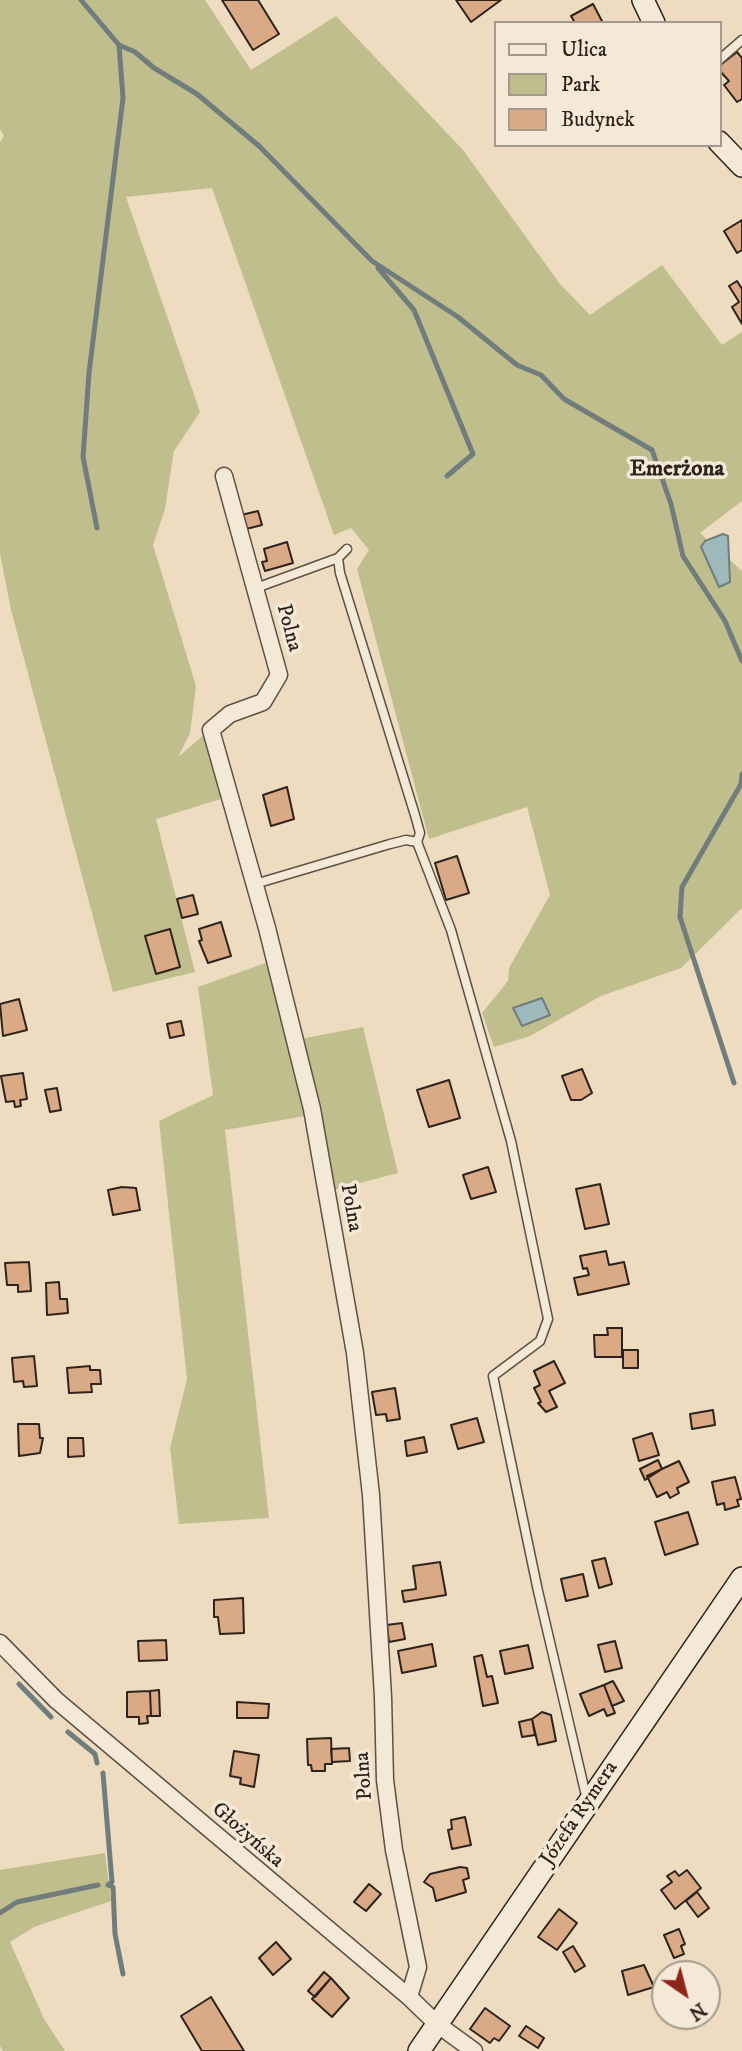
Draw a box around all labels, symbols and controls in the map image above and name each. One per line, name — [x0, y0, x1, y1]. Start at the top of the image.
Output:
legend — [494, 21, 721, 147]
text: Ulica — [561, 37, 607, 63]
text: Park — [561, 72, 600, 98]
text: Budynek — [561, 107, 635, 133]
district label: Emerżona — [630, 456, 724, 484]
street label: Polna — [270, 601, 306, 655]
street label: Polna — [333, 1182, 367, 1234]
street label: Polna — [351, 1751, 379, 1801]
street label: Józefa Rymera — [536, 1757, 624, 1871]
street label: Głożyńska — [206, 1798, 288, 1874]
north arrow — [651, 1960, 721, 2030]
text: N — [684, 1997, 710, 2025]

